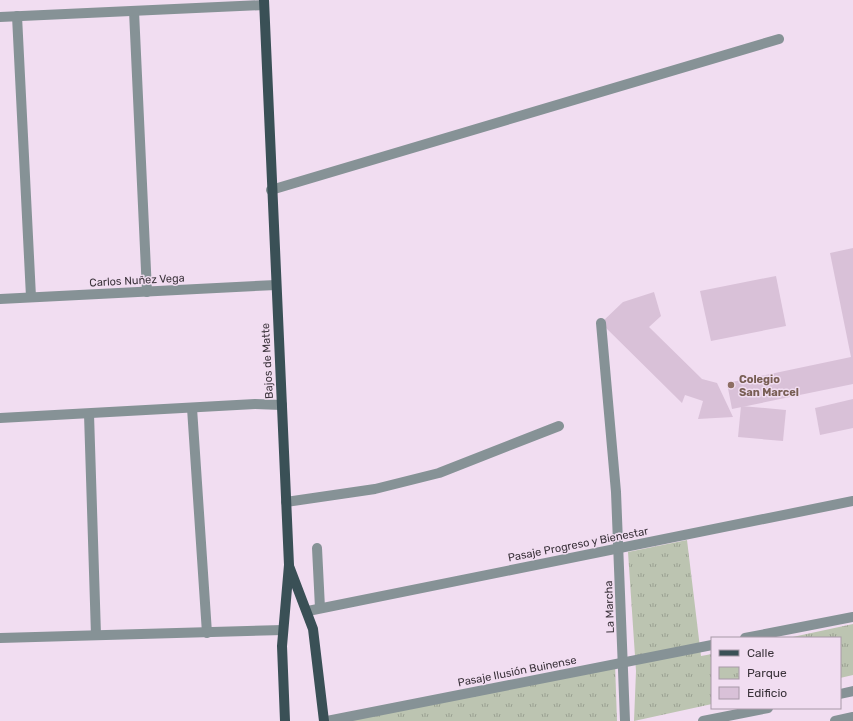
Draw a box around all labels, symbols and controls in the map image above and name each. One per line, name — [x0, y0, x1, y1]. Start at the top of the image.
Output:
street label: Carlos Nuñez Vega — [89, 272, 185, 289]
street label: Bajos de Matte — [259, 323, 276, 399]
place label: Colegio San Marcel — [739, 373, 799, 399]
marker: Colegio San Marcel — [726, 380, 736, 390]
street label: Pasaje Progreso y Bienestar — [507, 524, 650, 564]
street label: La Marcha — [602, 580, 617, 634]
legend — [711, 637, 841, 709]
text: Calle — [747, 646, 774, 660]
street label: Pasaje Ilusión Buinense — [457, 654, 578, 689]
text: Parque — [747, 666, 787, 680]
text: Edificio — [747, 686, 787, 700]

